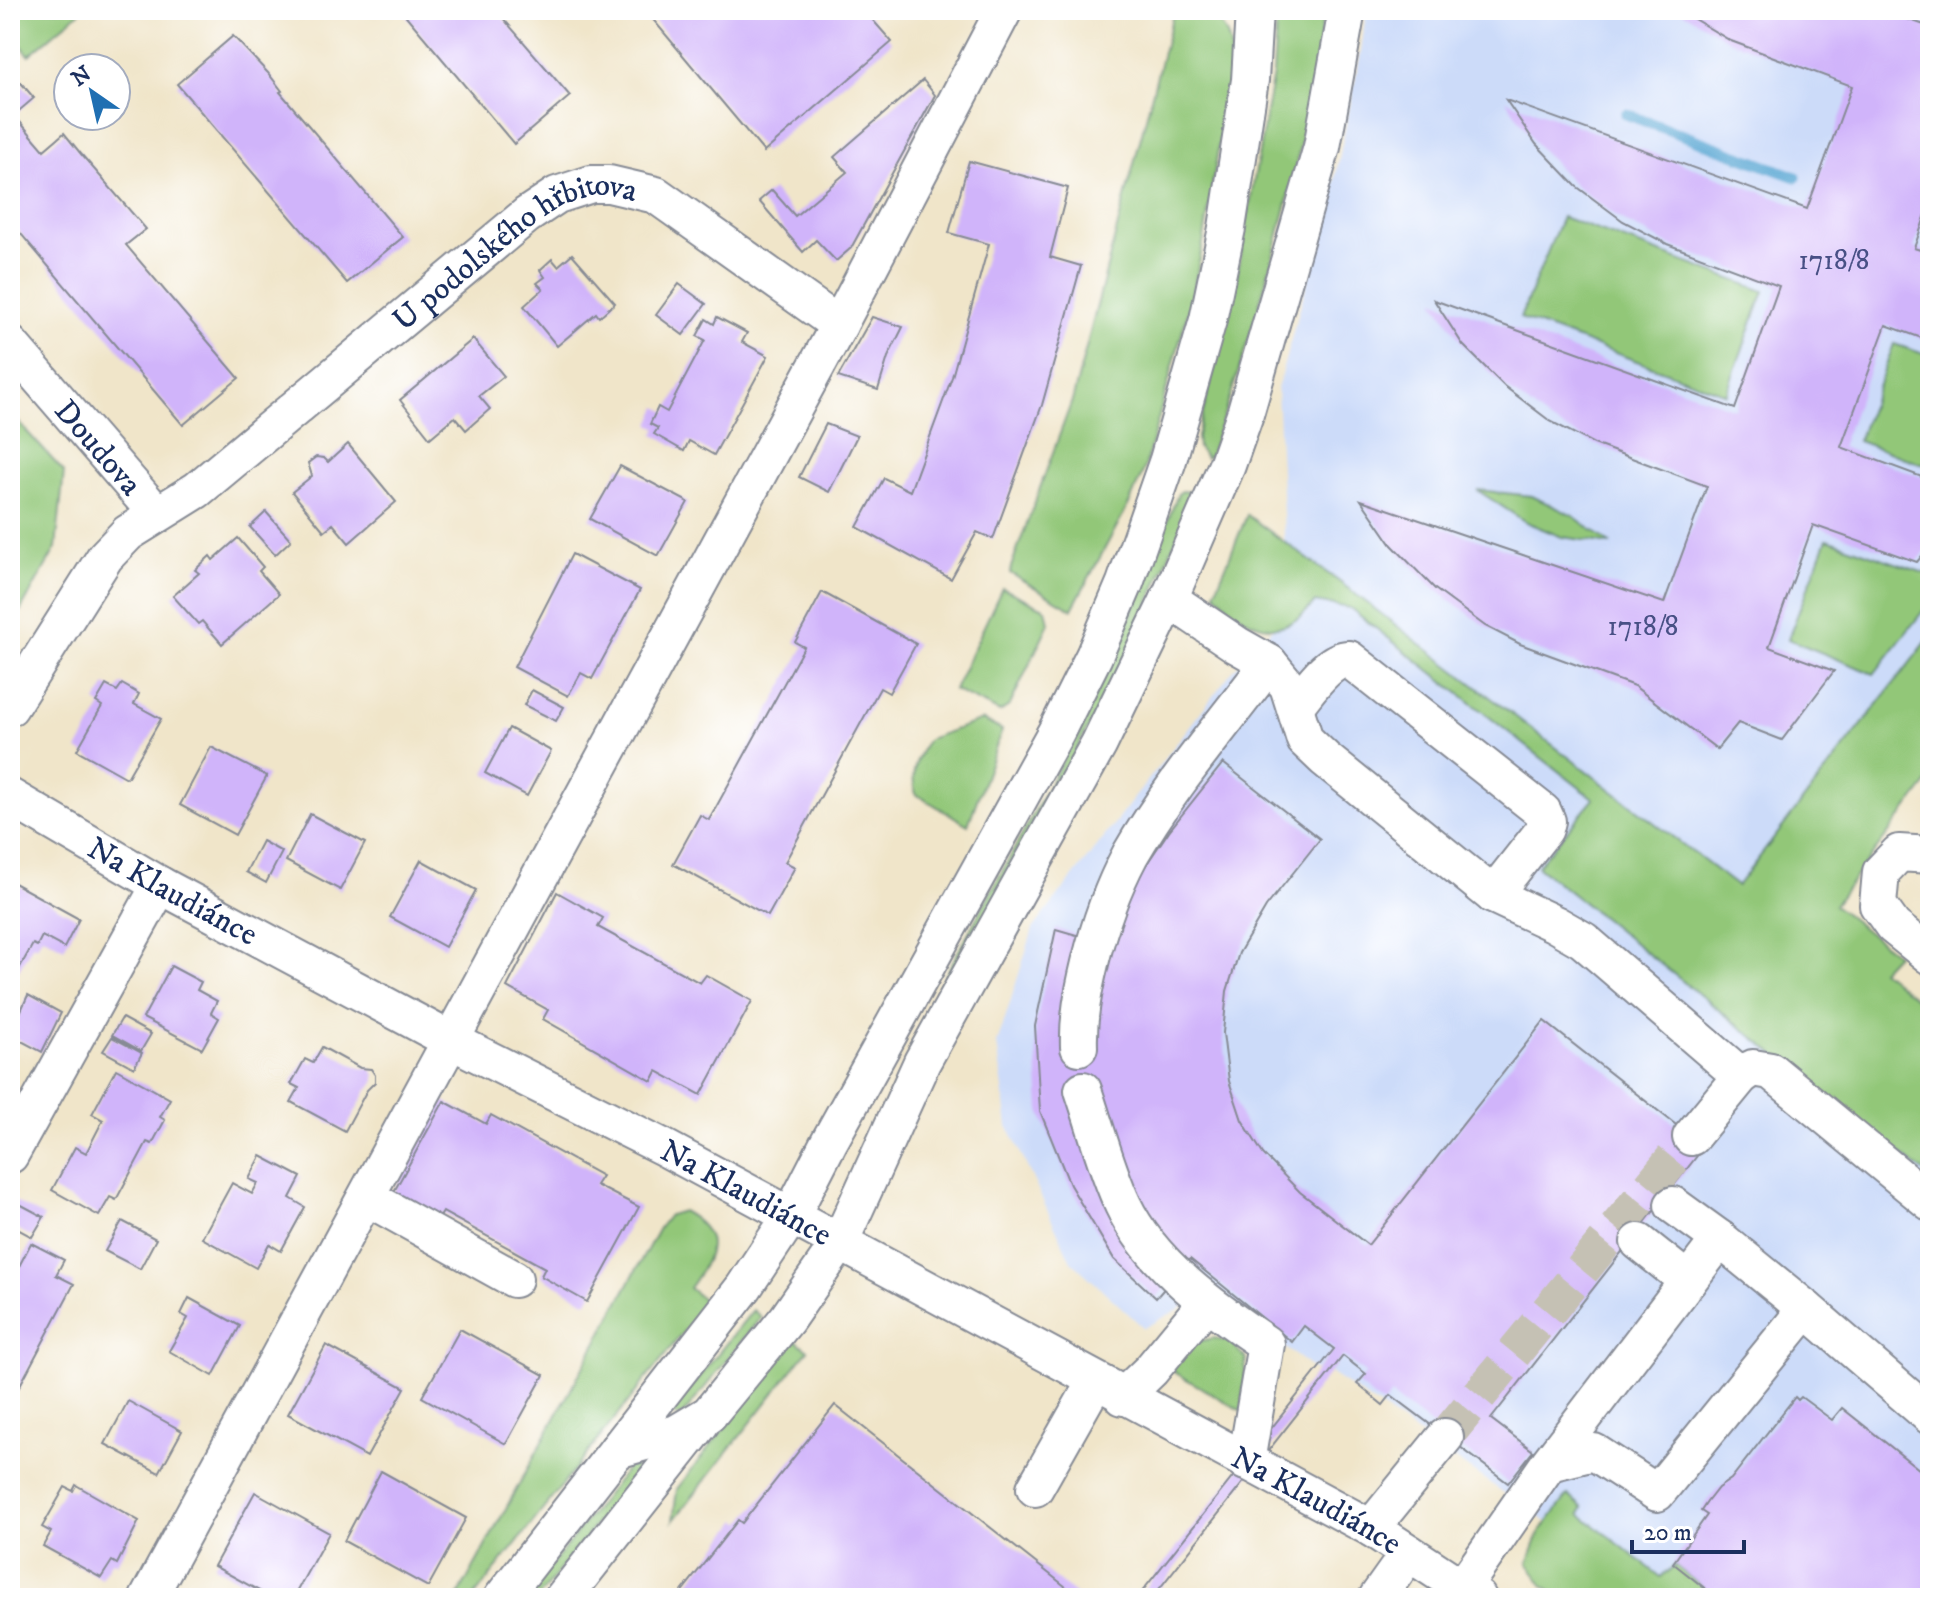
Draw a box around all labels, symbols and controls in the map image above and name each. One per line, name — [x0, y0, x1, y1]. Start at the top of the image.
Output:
north arrow — [52, 52, 132, 132]
text: N — [67, 60, 97, 93]
street label: U podolského hřbitova — [385, 166, 641, 341]
house number: 1718/8 — [1799, 243, 1869, 278]
street label: Doudova — [45, 392, 150, 505]
house number: 1718/8 — [1608, 609, 1678, 644]
street label: Na Klaudiánce — [80, 829, 264, 955]
street label: Na Klaudiánce — [653, 1131, 838, 1256]
street label: Na Klaudiánce — [1224, 1439, 1409, 1565]
scale bar — [1632, 1504, 1744, 1554]
text: 20 m — [1644, 1518, 1692, 1548]

